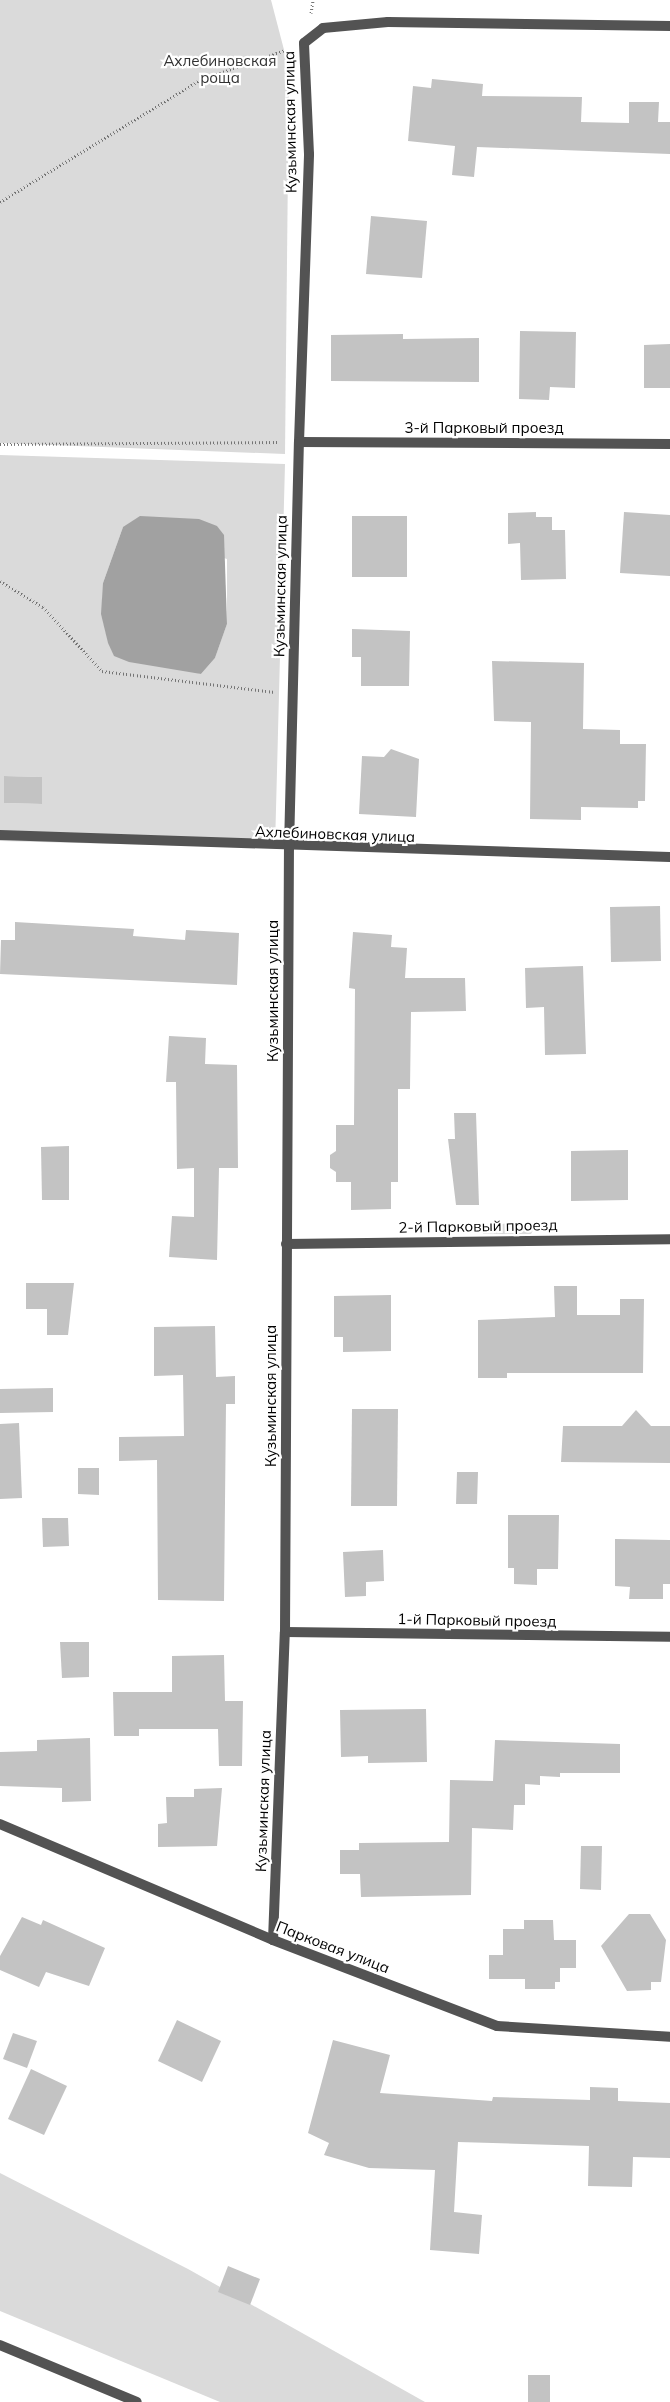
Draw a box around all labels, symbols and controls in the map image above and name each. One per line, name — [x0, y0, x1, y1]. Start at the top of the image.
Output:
park label: Ахлебиновская роща — [164, 51, 276, 86]
street label: Кузьминская улица — [280, 51, 300, 193]
street label: 3-й Парковый проезд — [404, 419, 564, 437]
street label: Кузьминская улица — [270, 515, 290, 657]
street label: Ахлебиновская улица — [255, 822, 415, 846]
street label: Кузьминская улица — [264, 920, 282, 1062]
street label: 2-й Парковый проезд — [398, 1216, 558, 1236]
street label: Кузьминская улица — [262, 1325, 280, 1467]
street label: 1-й Парковый проезд — [397, 1610, 557, 1630]
street label: Кузьминская улица — [252, 1730, 274, 1872]
street label: Парковая улица — [274, 1917, 392, 1977]

